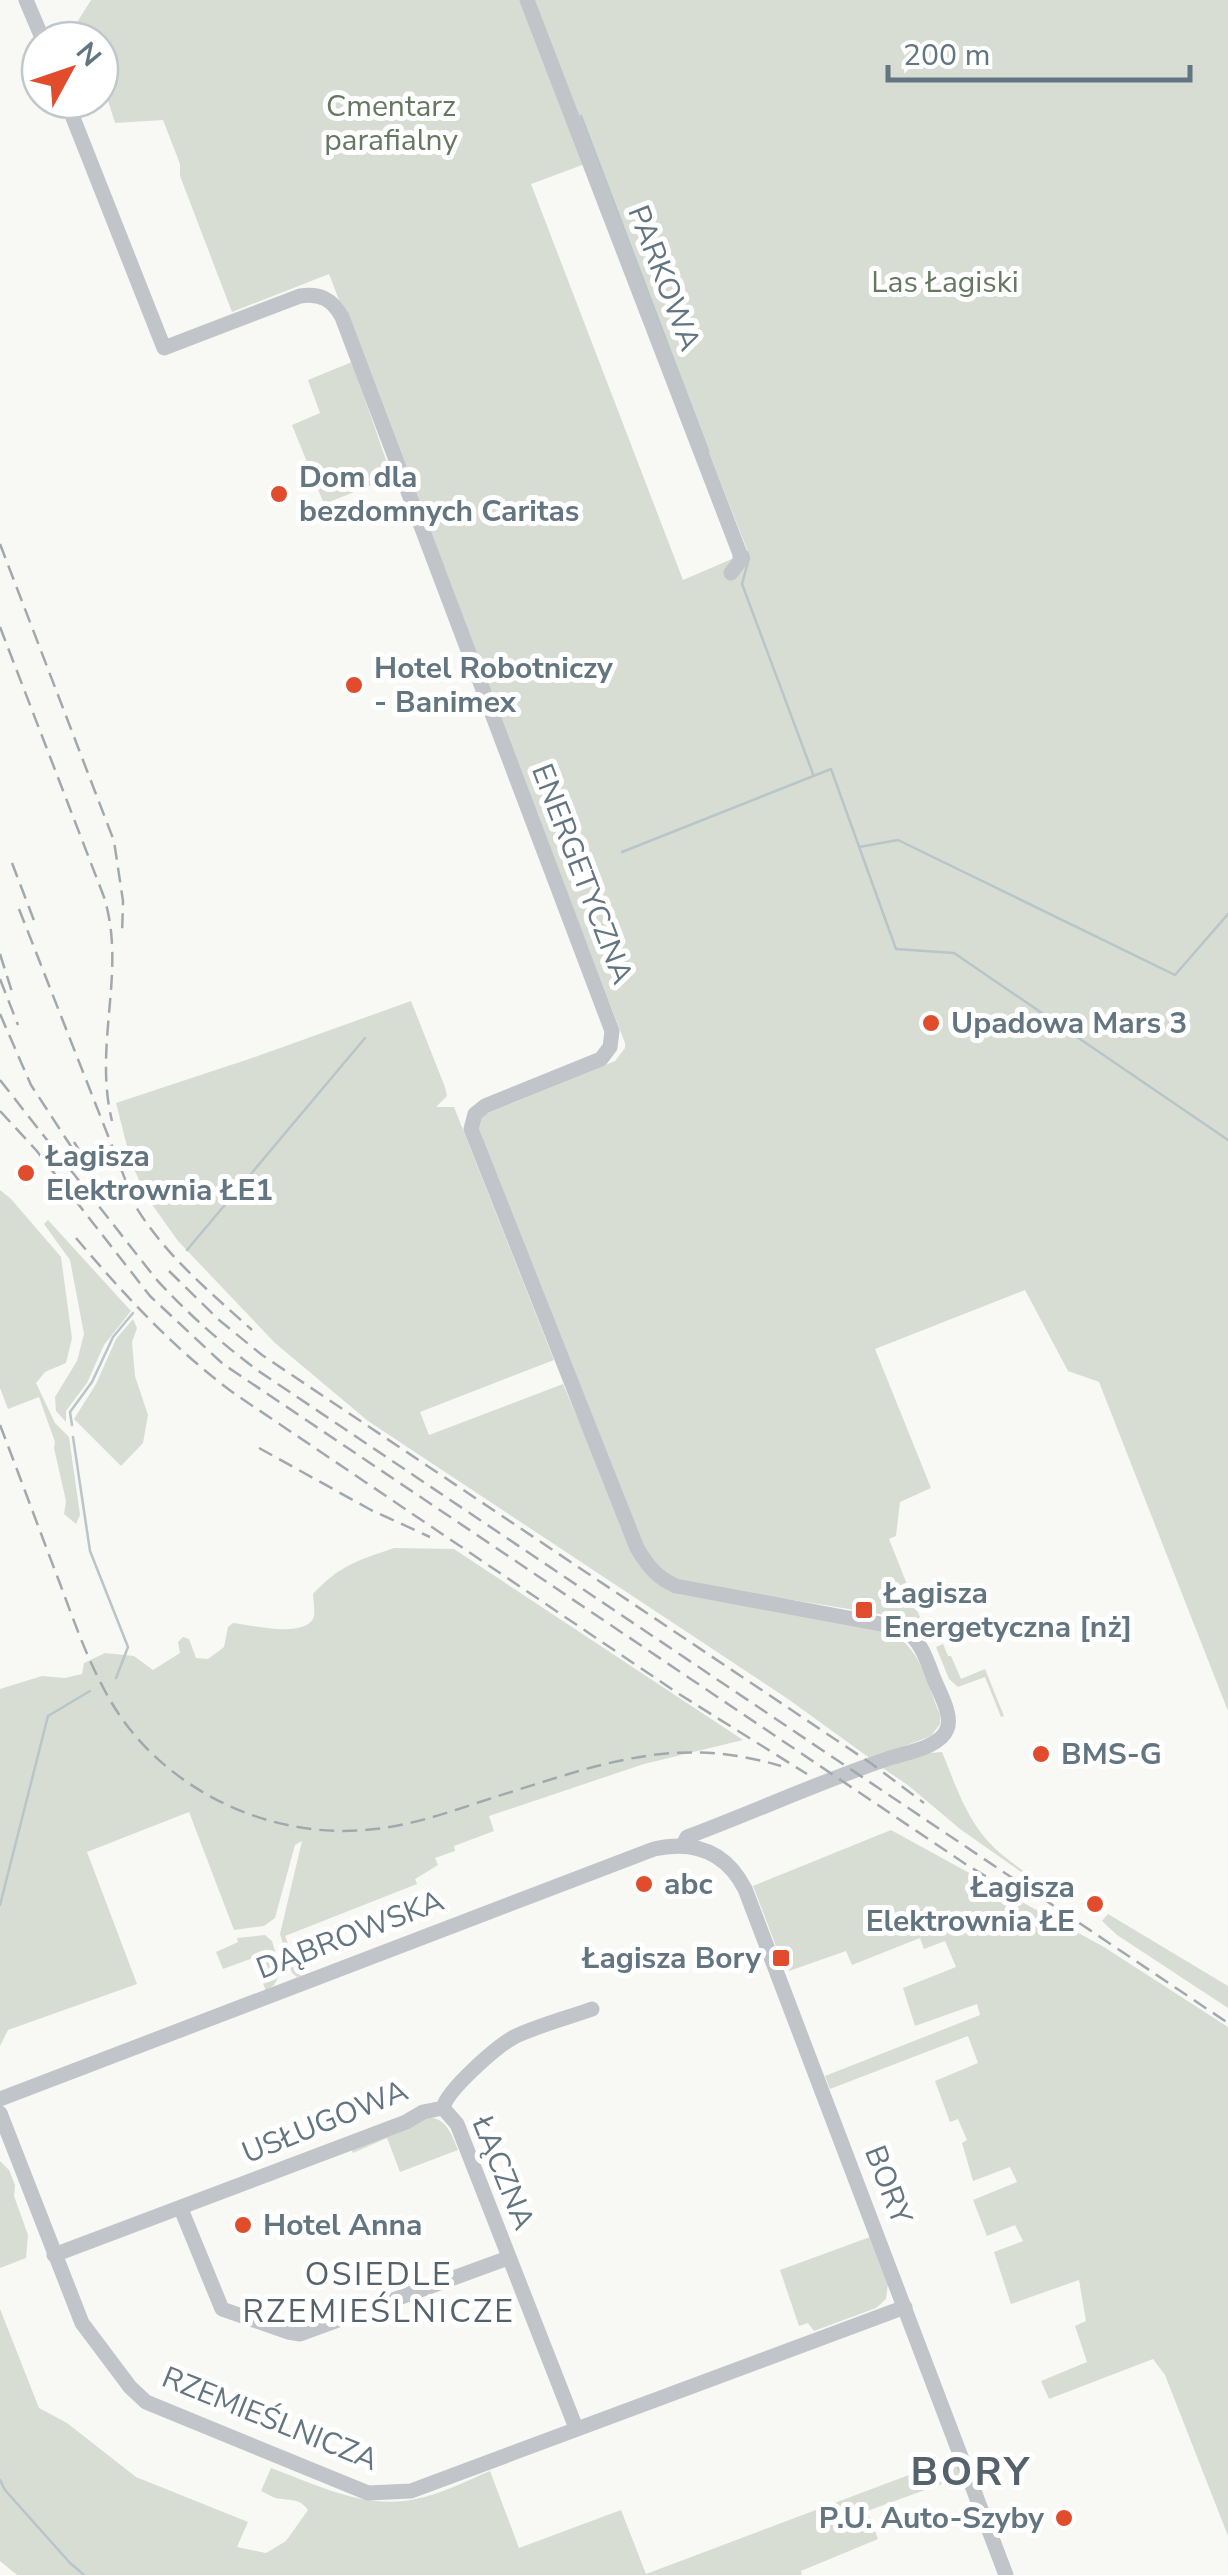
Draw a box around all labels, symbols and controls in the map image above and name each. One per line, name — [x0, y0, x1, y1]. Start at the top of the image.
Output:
north arrow — [20, 20, 120, 120]
scale bar — [888, 20, 1190, 82]
text: N — [67, 34, 110, 75]
text: 200 m — [903, 35, 990, 76]
park label: Cmentarz parafialny — [324, 86, 458, 161]
street label: PARKOWA — [618, 199, 710, 357]
park label: Las Łagiski — [871, 262, 1019, 303]
place label: Dom dla bezdomnych Caritas — [299, 457, 579, 532]
marker: Dom dla bezdomnych Caritas — [268, 483, 290, 505]
place label: Hotel Robotniczy - Banimex — [374, 648, 613, 723]
marker: Hotel Robotniczy - Banimex — [343, 674, 365, 696]
street label: ENERGETYCZNA — [521, 758, 643, 990]
place label: Upadowa Mars 3 — [951, 1003, 1187, 1044]
marker: Upadowa Mars 3 — [920, 1012, 942, 1034]
place label: Łagisza Elektrownia ŁE1 — [44, 1136, 273, 1211]
marker: Łagisza Elektrownia ŁE1 — [15, 1162, 37, 1184]
place label: Łagisza Energetyczna [nż] — [882, 1573, 1132, 1648]
marker: Łagisza Energetyczna [nż] — [853, 1599, 875, 1621]
place label: BMS-G — [1061, 1734, 1162, 1775]
marker: BMS-G — [1030, 1743, 1052, 1765]
place label: abc — [664, 1864, 713, 1905]
place label: Łagisza Elektrownia ŁE — [866, 1867, 1075, 1942]
marker: abc — [633, 1873, 655, 1895]
street label: DĄBROWSKA — [251, 1880, 450, 1990]
marker: Łagisza Elektrownia ŁE — [1084, 1893, 1106, 1915]
place label: Łagisza Bory — [581, 1938, 761, 1979]
marker: Łagisza Bory — [770, 1947, 792, 1969]
street label: USŁUGOWA — [236, 2070, 414, 2174]
street label: ŁĄCZNA — [461, 2109, 544, 2236]
street label: BORY — [854, 2140, 922, 2231]
place label: Hotel Anna — [263, 2205, 422, 2246]
marker: Hotel Anna — [232, 2214, 254, 2236]
district label: OSIEDLE RZEMIEŚLNICZE — [242, 2253, 516, 2333]
street label: RZEMIEŚLNICZA — [156, 2357, 384, 2481]
district label: BORY — [911, 2445, 1031, 2499]
place label: P.U. Auto-Szyby — [819, 2498, 1044, 2539]
marker: P.U. Auto-Szyby — [1053, 2507, 1075, 2529]

